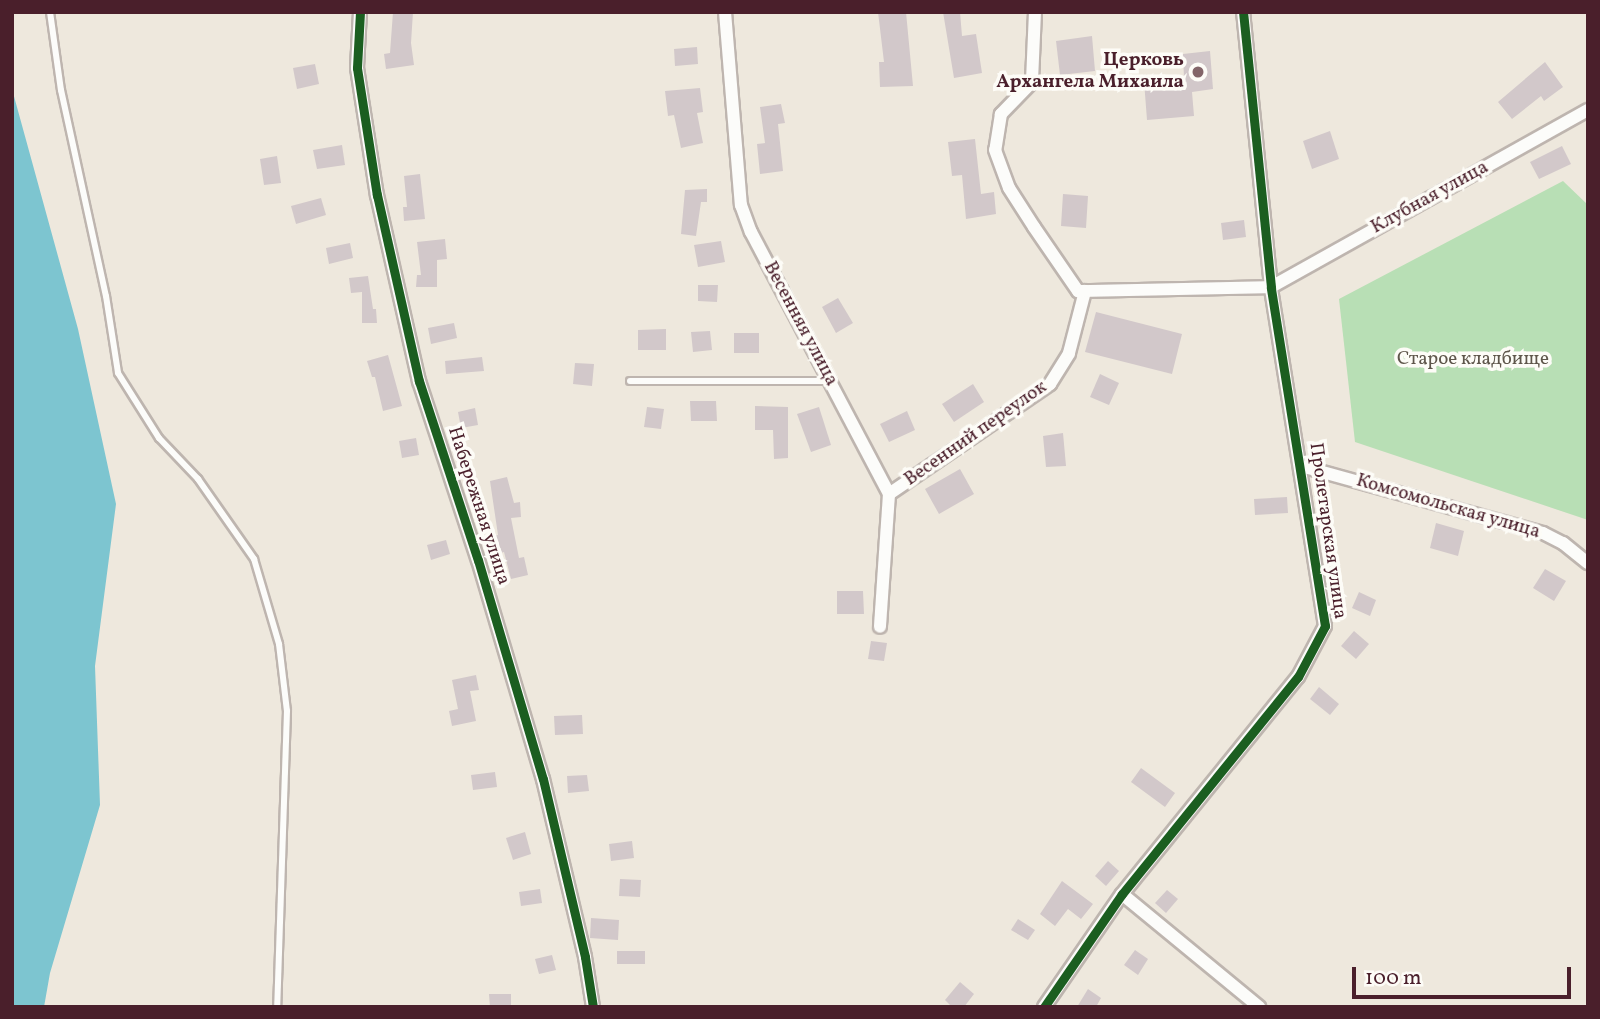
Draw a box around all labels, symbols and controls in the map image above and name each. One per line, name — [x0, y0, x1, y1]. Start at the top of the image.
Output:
place label: Церковь Архангела Михаила — [996, 50, 1184, 94]
marker: Церковь Архангела Михаила — [1190, 64, 1206, 80]
street label: Клубная улица — [1367, 156, 1493, 240]
street label: Весенняя улица — [758, 258, 842, 390]
park label: Старое кладбище — [1397, 349, 1549, 371]
street label: Весенний переулок — [900, 376, 1052, 492]
street label: Набережная улица — [442, 424, 514, 588]
street label: Пролетарская улица — [1303, 441, 1351, 621]
street label: Комсомольская улица — [1353, 470, 1543, 544]
scale bar — [1355, 953, 1574, 997]
text: 100 m — [1365, 964, 1422, 993]

